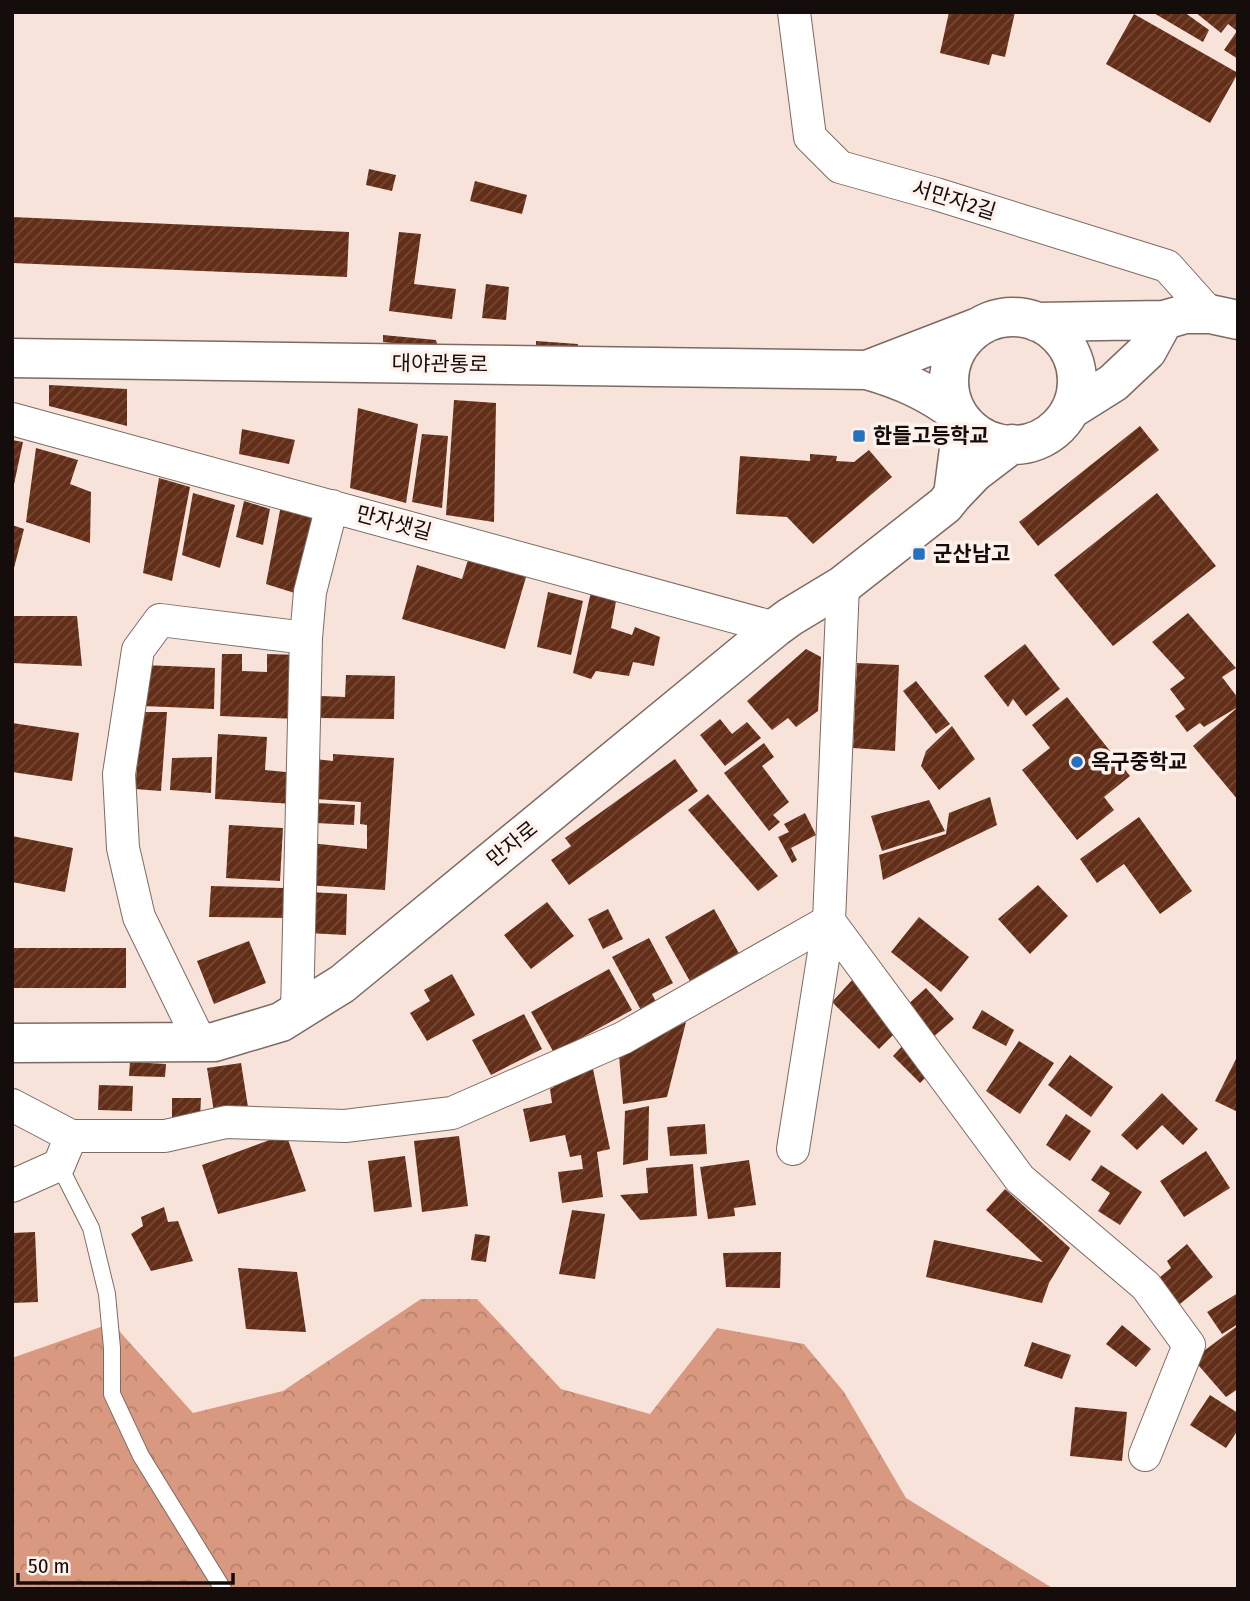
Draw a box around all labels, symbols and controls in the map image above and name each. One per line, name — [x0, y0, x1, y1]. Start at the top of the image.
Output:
street label: 서만자2길 — [909, 175, 999, 225]
street label: 대야관통로 — [391, 350, 489, 378]
place label: 한들고등학교 — [873, 423, 989, 449]
marker: 한들고등학교 — [851, 428, 867, 444]
street label: 만자샛길 — [353, 500, 435, 546]
place label: 군산남고 — [933, 541, 1010, 567]
marker: 군산남고 — [911, 546, 927, 562]
place label: 옥구중학교 — [1091, 749, 1188, 775]
marker: 옥구중학교 — [1069, 754, 1085, 770]
street label: 만자로 — [481, 816, 543, 872]
scale bar — [18, 1542, 233, 1586]
text: 50 m — [28, 1553, 70, 1579]

